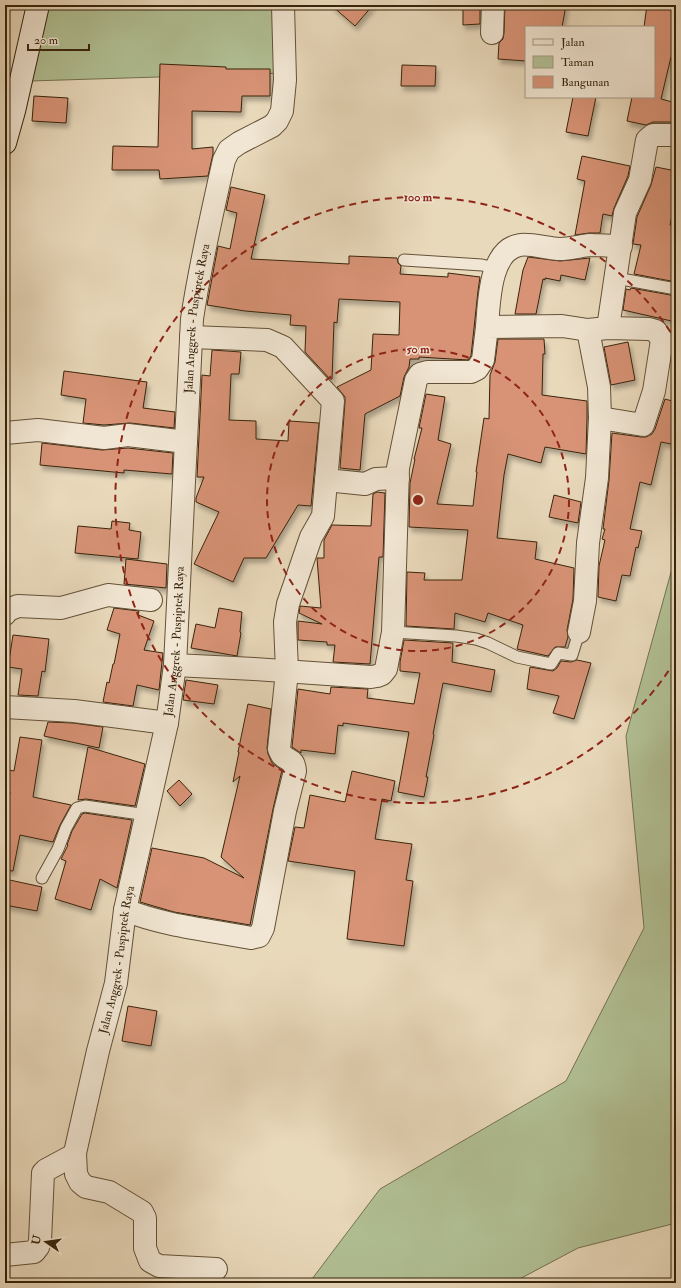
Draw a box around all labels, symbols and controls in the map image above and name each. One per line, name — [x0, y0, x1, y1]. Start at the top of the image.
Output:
scale bar — [28, 26, 89, 52]
legend — [525, 26, 655, 98]
text: 20 m — [34, 33, 59, 48]
text: Jalan — [560, 35, 585, 50]
text: Taman — [561, 55, 594, 70]
text: Bangunan — [561, 75, 610, 90]
text: 100 m — [404, 190, 433, 205]
street label: Jalan Anggrek - Puspiptek Raya — [181, 241, 213, 395]
text: 50 m — [406, 342, 430, 357]
centre of rings — [411, 493, 425, 507]
street label: Jalan Anggrek - Puspiptek Raya — [160, 565, 187, 718]
street label: Jalan Anggrek - Puspiptek Raya — [95, 883, 138, 1036]
north arrow — [26, 1222, 66, 1262]
text: U — [29, 1233, 44, 1246]

